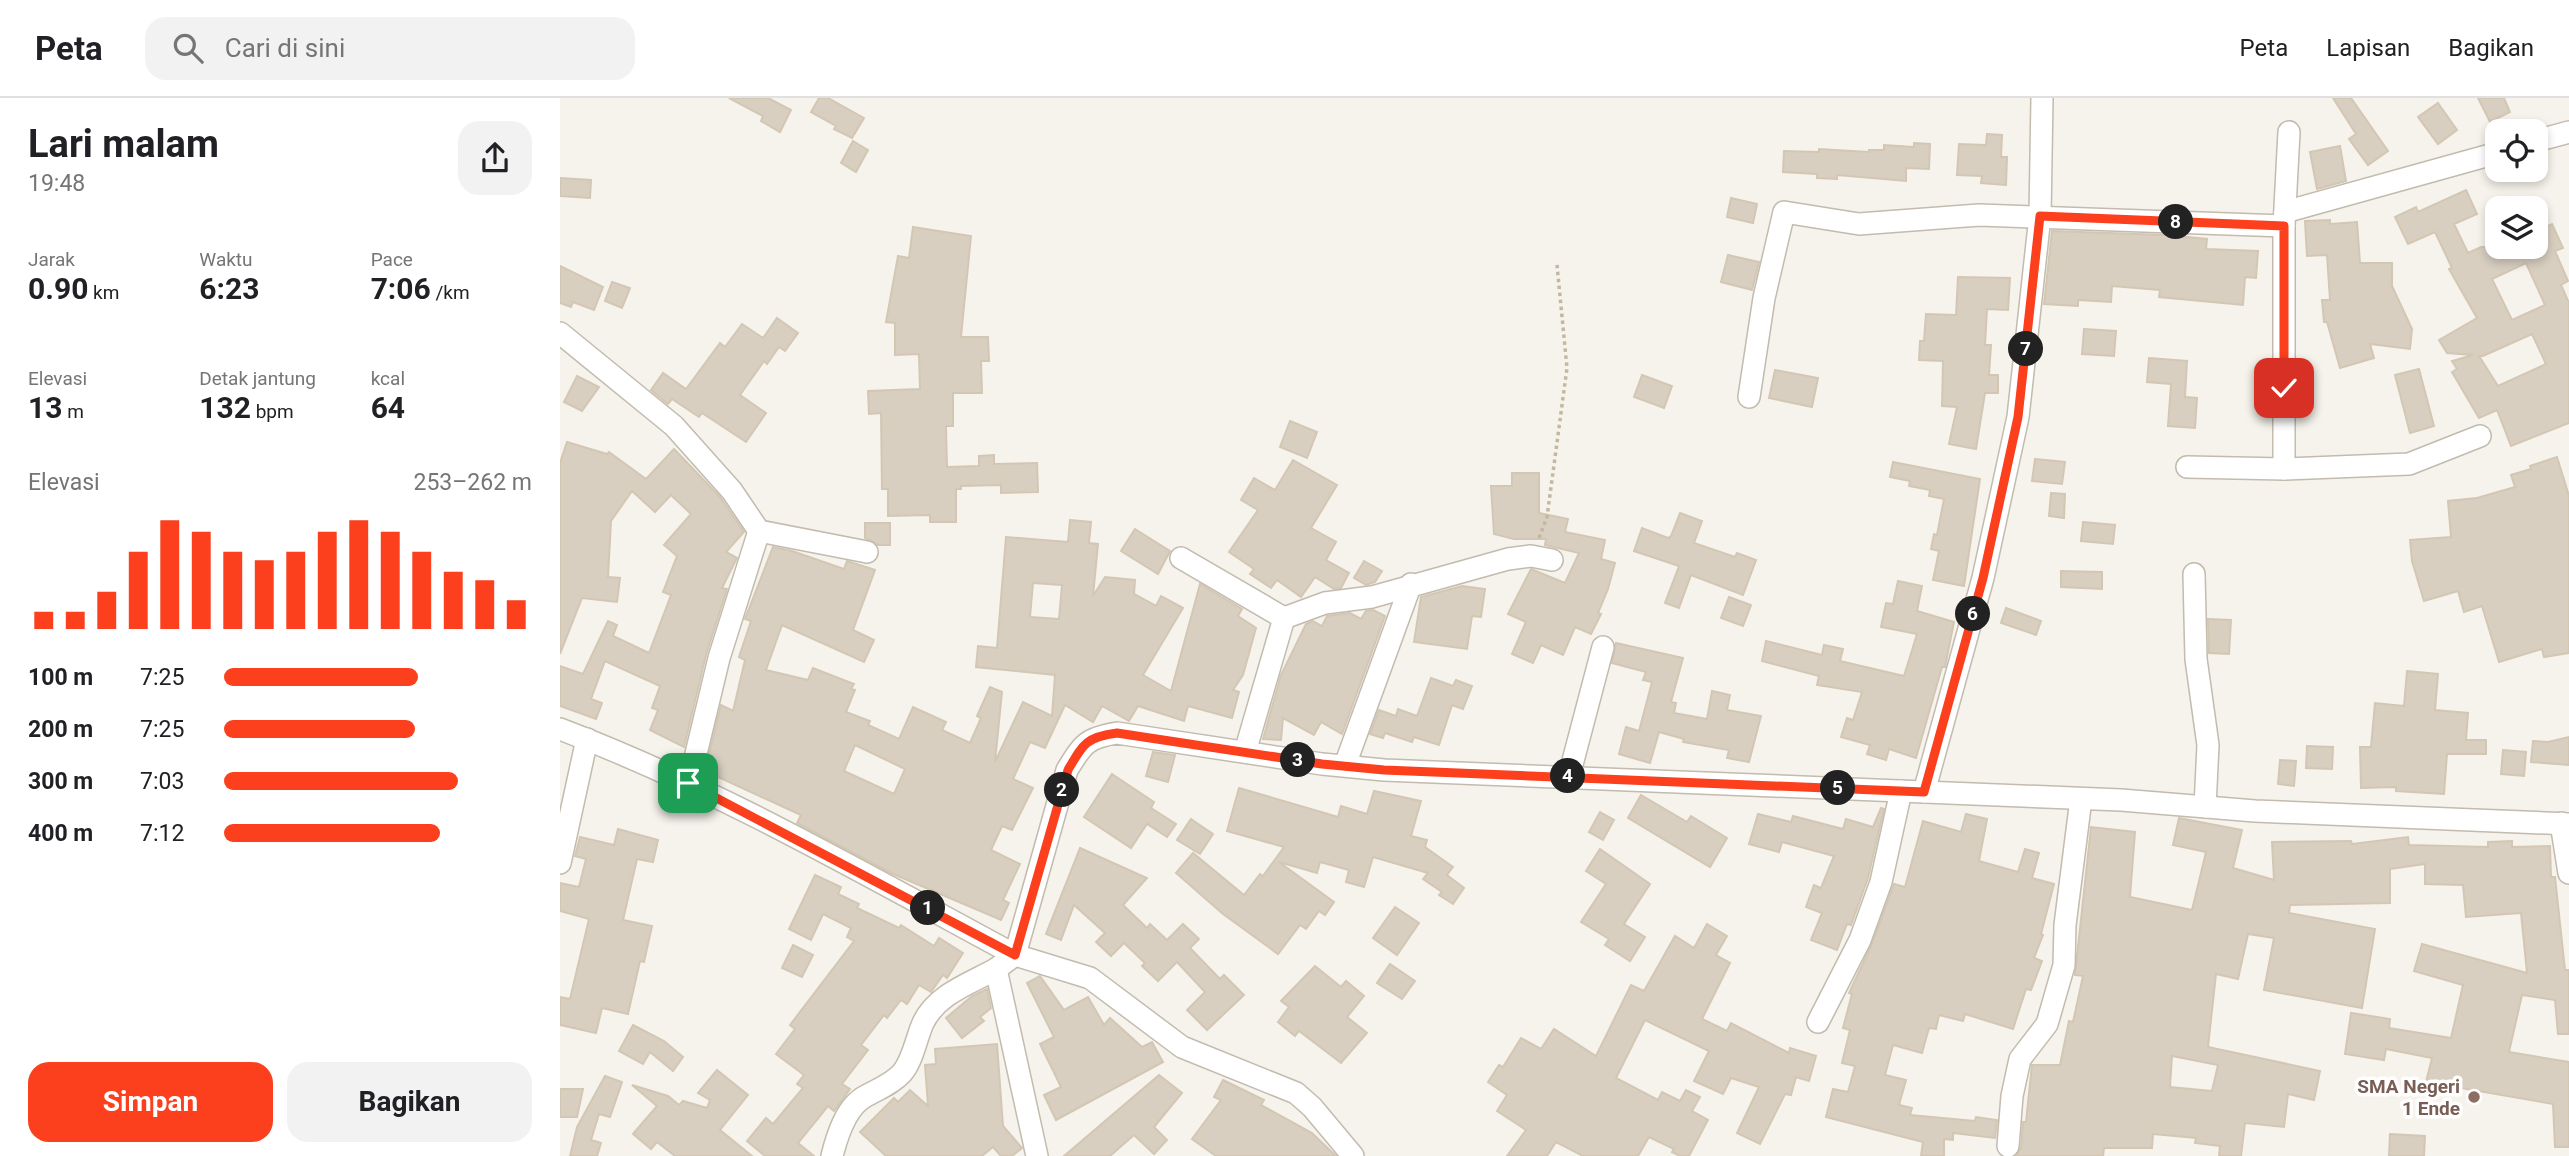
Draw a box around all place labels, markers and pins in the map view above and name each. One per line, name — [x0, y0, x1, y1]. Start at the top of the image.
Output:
pin: 8 — [2158, 204, 2194, 240]
pin: 7 — [2008, 331, 2044, 366]
pin — [2254, 358, 2314, 418]
pin: 6 — [1956, 596, 1990, 632]
pin: 3 — [1280, 742, 1316, 778]
pin — [658, 753, 718, 813]
pin: 4 — [1550, 758, 1586, 794]
pin: 5 — [1820, 770, 1856, 806]
pin: 2 — [1044, 772, 1080, 808]
pin: 1 — [910, 890, 946, 926]
place label: SMA Negeri 1 Ende — [2357, 1075, 2460, 1120]
marker: SMA Negeri 1 Ende — [2466, 1089, 2482, 1105]

